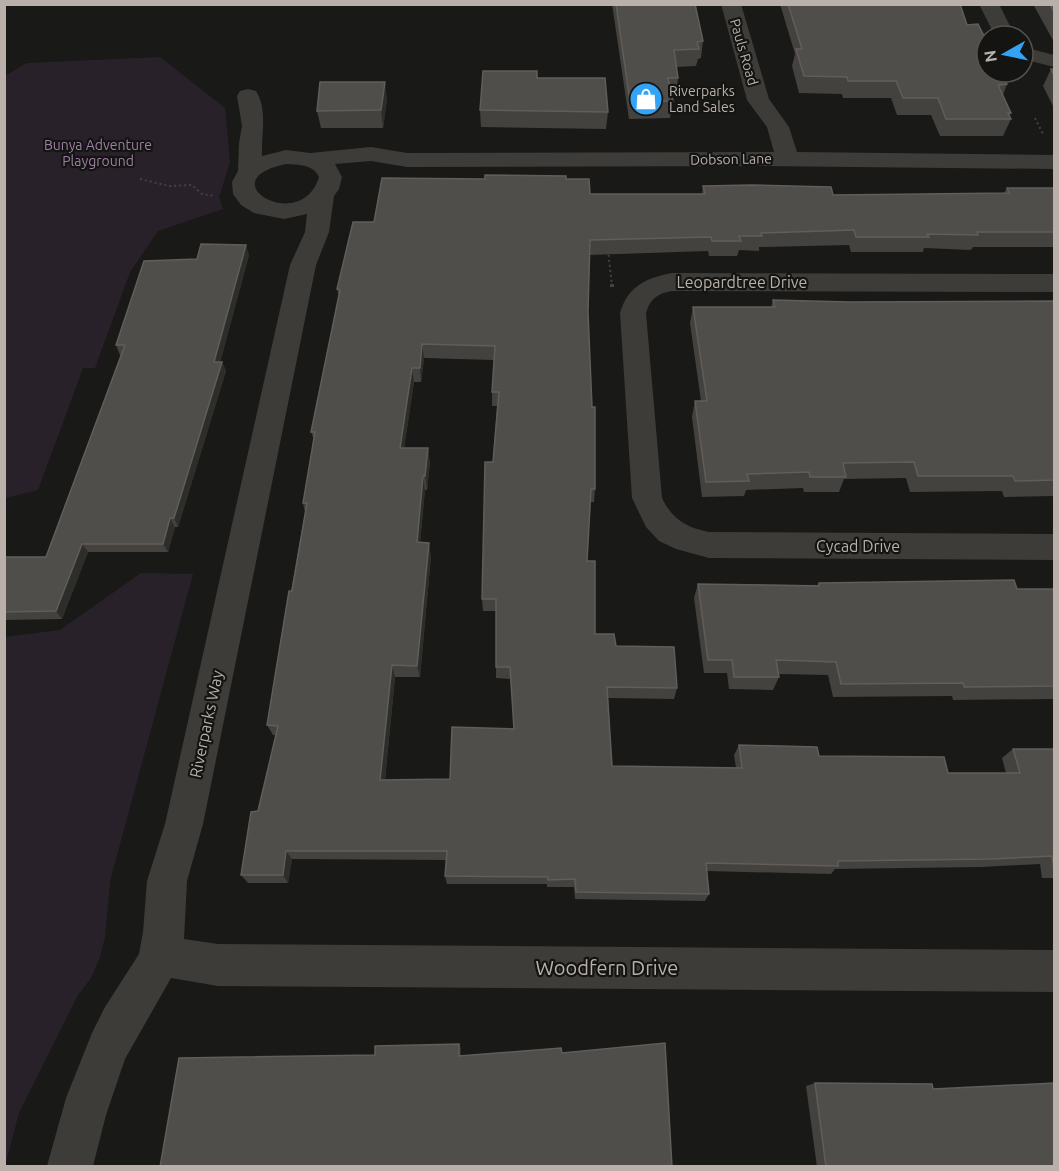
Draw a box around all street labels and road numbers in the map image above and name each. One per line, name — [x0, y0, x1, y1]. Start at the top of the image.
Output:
street label: Pauls Road — [727, 17, 761, 87]
street label: Dobson Lane — [690, 150, 772, 168]
street label: Leopardtree Drive — [677, 273, 807, 291]
street label: Cycad Drive — [816, 537, 900, 555]
street label: Riverparks Way — [186, 668, 226, 779]
street label: Woodfern Drive — [536, 956, 678, 979]

